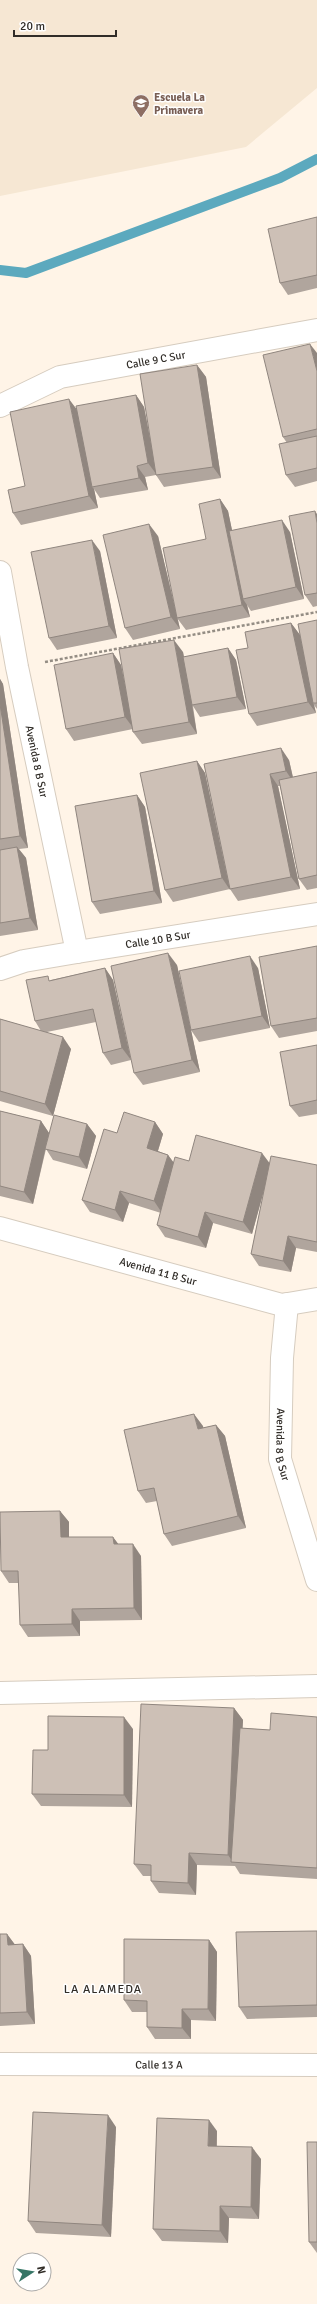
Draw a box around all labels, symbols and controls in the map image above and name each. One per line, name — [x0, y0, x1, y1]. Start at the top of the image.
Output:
scale bar — [14, 12, 116, 38]
text: 20 m — [20, 19, 45, 34]
place label: Escuela La Primavera — [154, 91, 205, 117]
school or university icon: Escuela La Primavera — [131, 93, 151, 118]
street label: Calle 9 C Sur — [125, 348, 187, 372]
street label: Avenida 8 B Sur — [22, 724, 50, 799]
street label: Calle 10 B Sur — [124, 928, 192, 951]
street label: Avenida 11 B Sur — [118, 1255, 198, 1288]
street label: Avenida 8 B Sur — [272, 1408, 292, 1483]
district label: LA ALAMEDA — [64, 1982, 142, 1997]
street label: Calle 13 A — [135, 2058, 183, 2072]
north arrow — [12, 2252, 52, 2292]
text: N — [34, 2265, 48, 2275]

